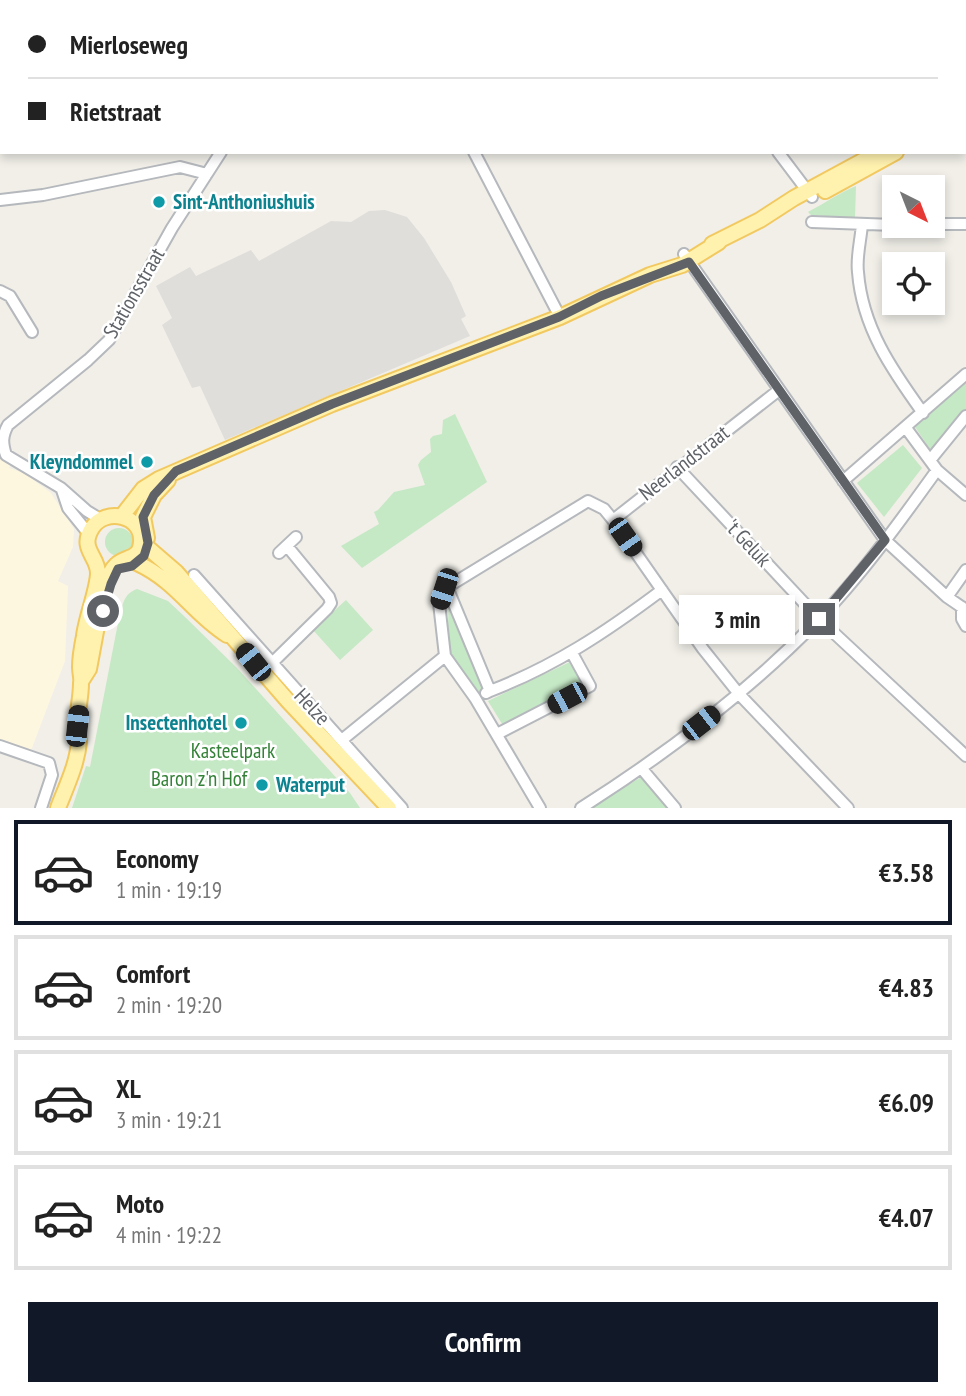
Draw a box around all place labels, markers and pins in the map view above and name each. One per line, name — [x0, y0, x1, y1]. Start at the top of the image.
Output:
place label: Sint-Anthoniushuis — [173, 188, 315, 215]
marker: Sint-Anthoniushuis — [151, 194, 167, 210]
place label: Kleyndommel — [30, 448, 134, 475]
marker: Kleyndommel — [139, 454, 155, 470]
place label: Insectenhotel — [125, 709, 228, 736]
marker: Insectenhotel — [233, 715, 249, 731]
place label: Waterput — [275, 771, 345, 798]
marker: Waterput — [254, 777, 270, 793]

